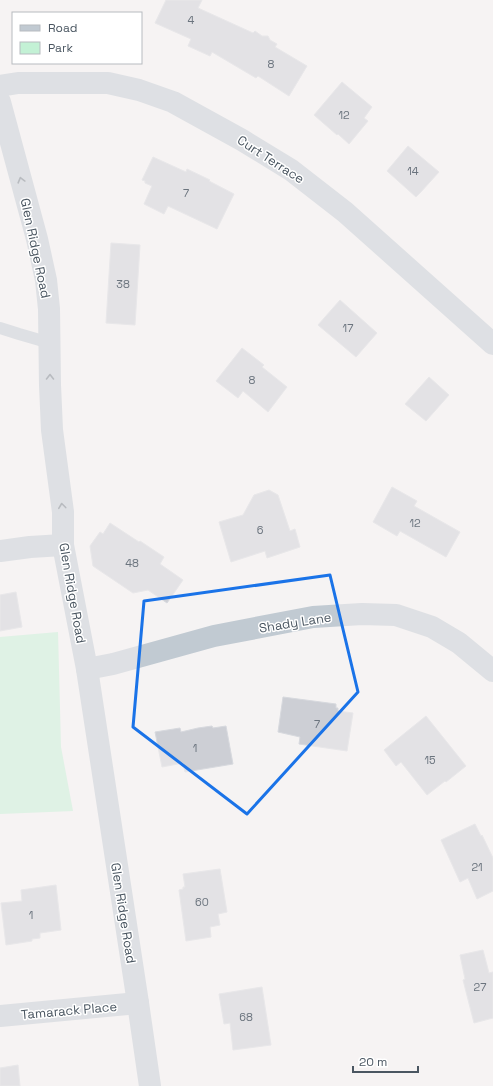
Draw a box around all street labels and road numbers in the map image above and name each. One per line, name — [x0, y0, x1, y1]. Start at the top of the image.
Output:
street label: Curt Terrace — [234, 131, 307, 187]
street label: Glen Ridge Road — [17, 197, 54, 300]
street label: Glen Ridge Road — [55, 541, 90, 645]
street label: Shady Lane — [258, 608, 333, 637]
street label: Glen Ridge Road — [107, 861, 140, 965]
street label: Tamarack Place — [20, 998, 118, 1023]

